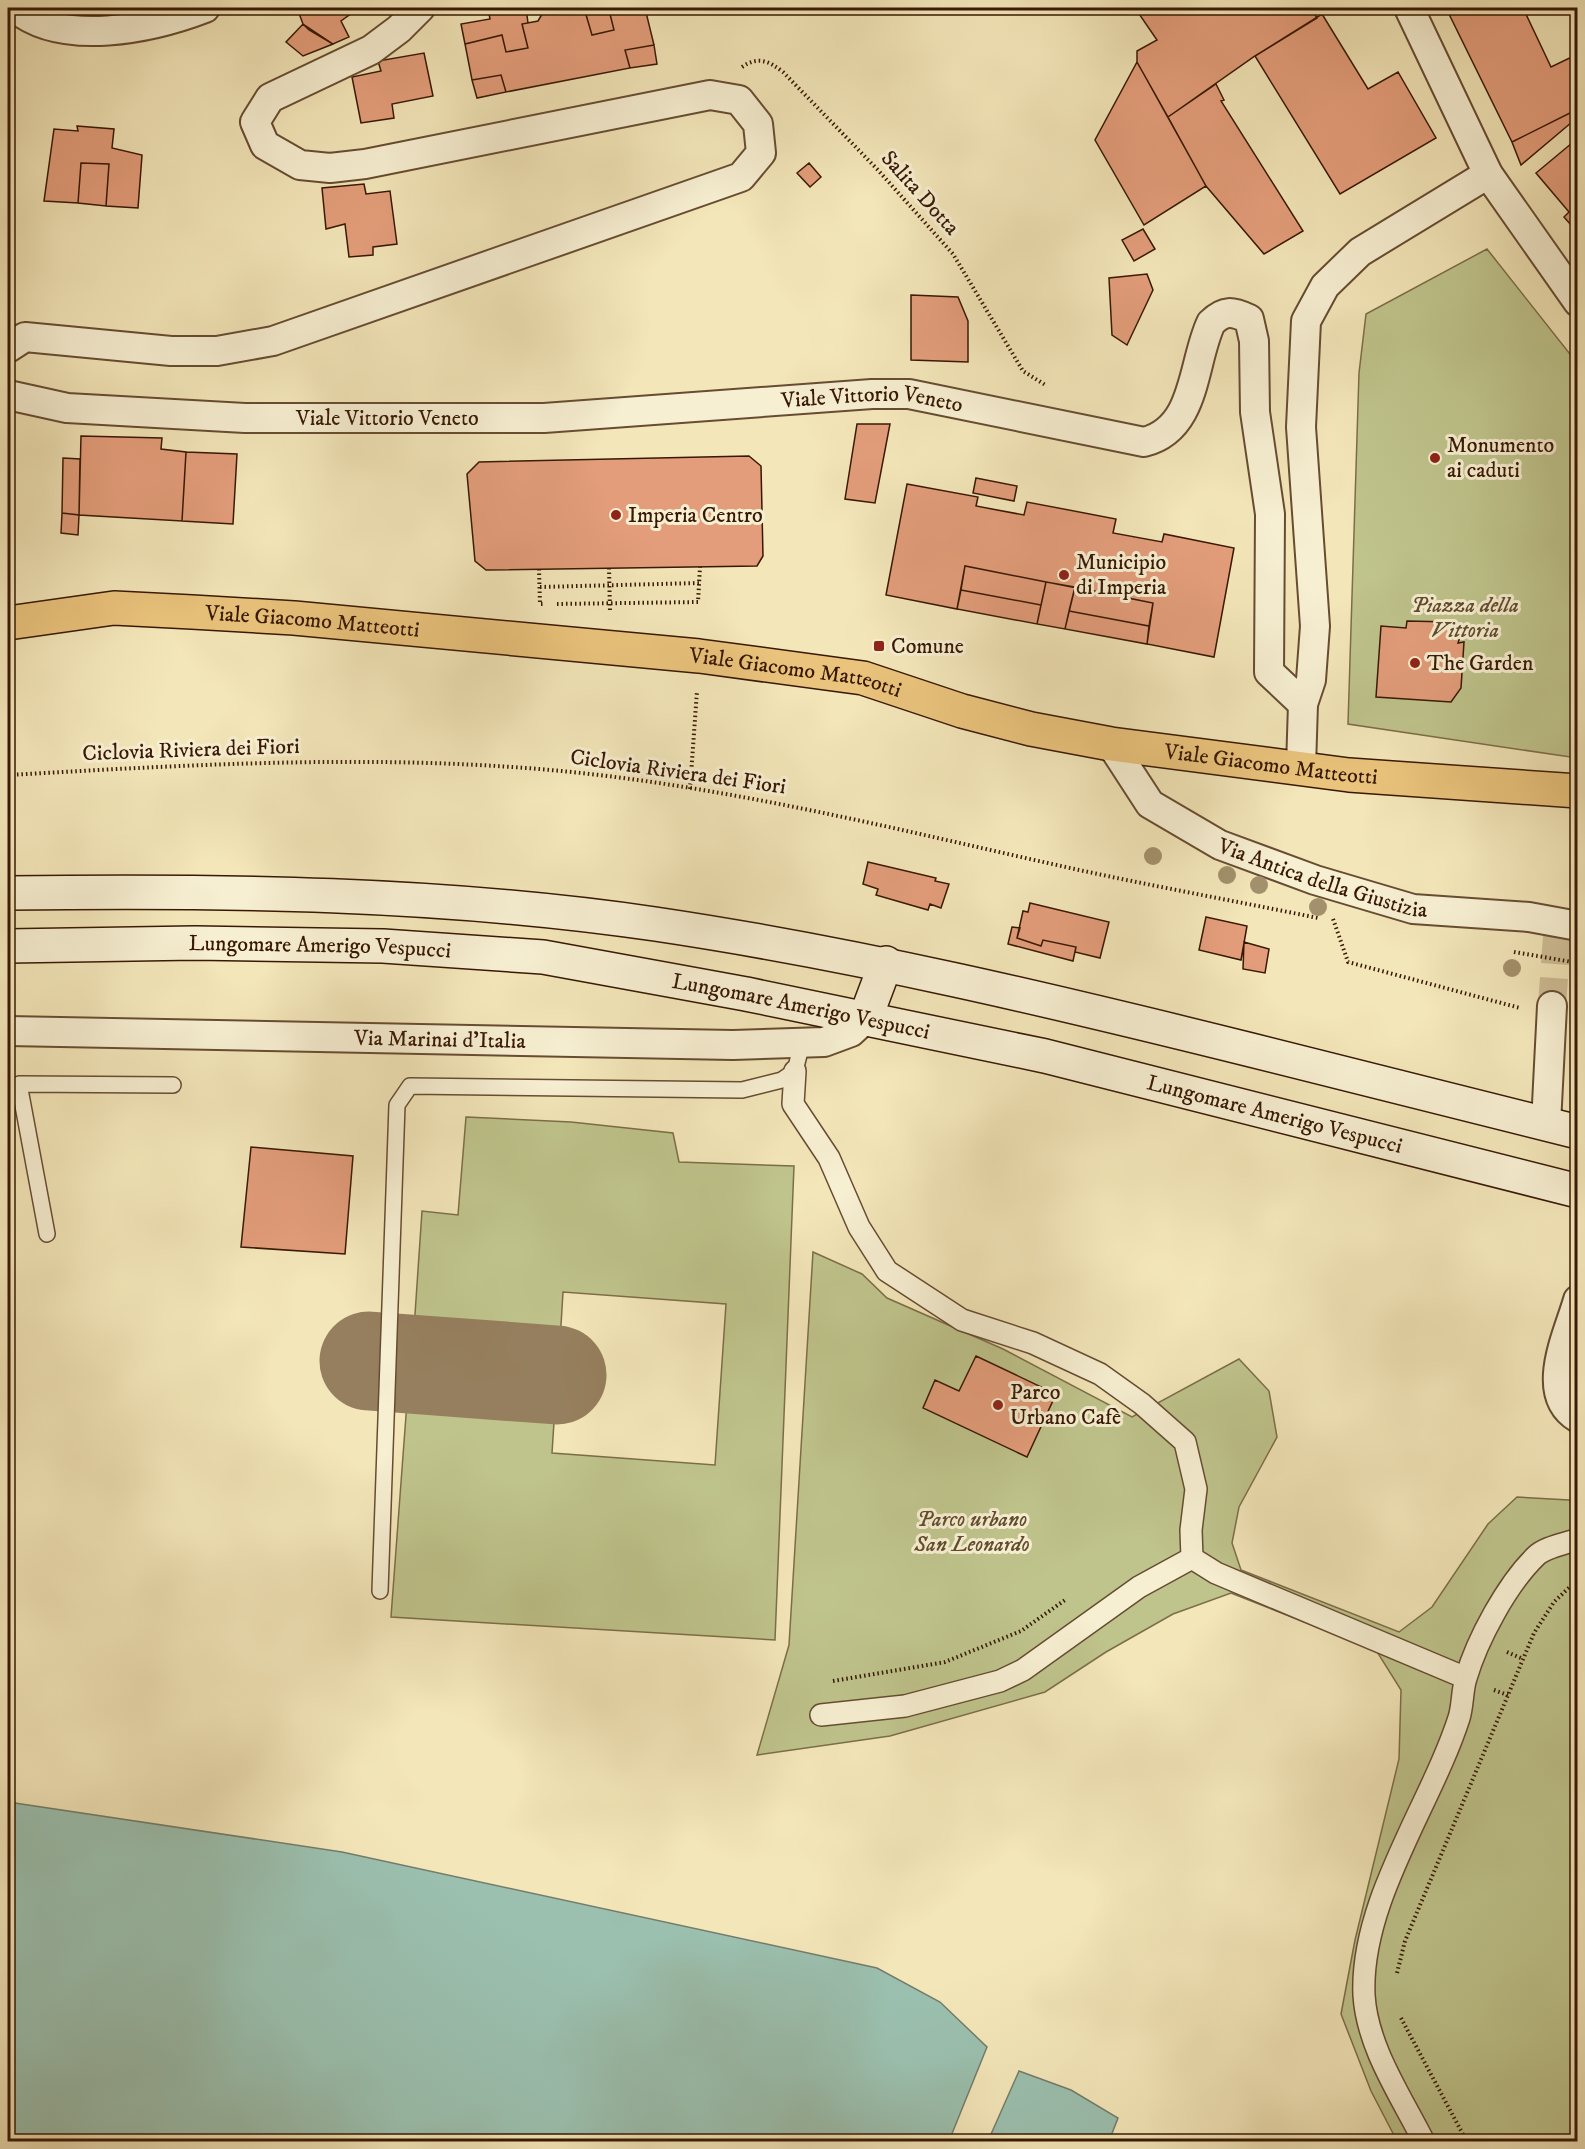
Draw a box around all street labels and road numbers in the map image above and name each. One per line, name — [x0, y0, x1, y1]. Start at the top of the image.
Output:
street label: Salita Dotta — [875, 145, 966, 241]
street label: Viale Vittorio Veneto — [779, 379, 965, 418]
street label: Viale Vittorio Veneto — [295, 405, 479, 432]
street label: Viale Giacomo Matteotti — [204, 599, 421, 643]
street label: Viale Giacomo Matteotti — [687, 642, 905, 703]
street label: Ciclovia Riviera dei Fiori — [82, 733, 300, 767]
street label: Viale Giacomo Matteotti — [1162, 737, 1379, 790]
street label: Ciclovia Riviera dei Fiori — [568, 743, 788, 801]
street label: Via Antica della Giustizia — [1213, 832, 1429, 923]
street label: Lungomare Amerigo Vespucci — [189, 929, 452, 964]
street label: Lungomare Amerigo Vespucci — [670, 967, 932, 1045]
street label: Via Marinai d'Italia — [353, 1024, 527, 1055]
street label: Lungomare Amerigo Vespucci — [1144, 1069, 1405, 1159]

